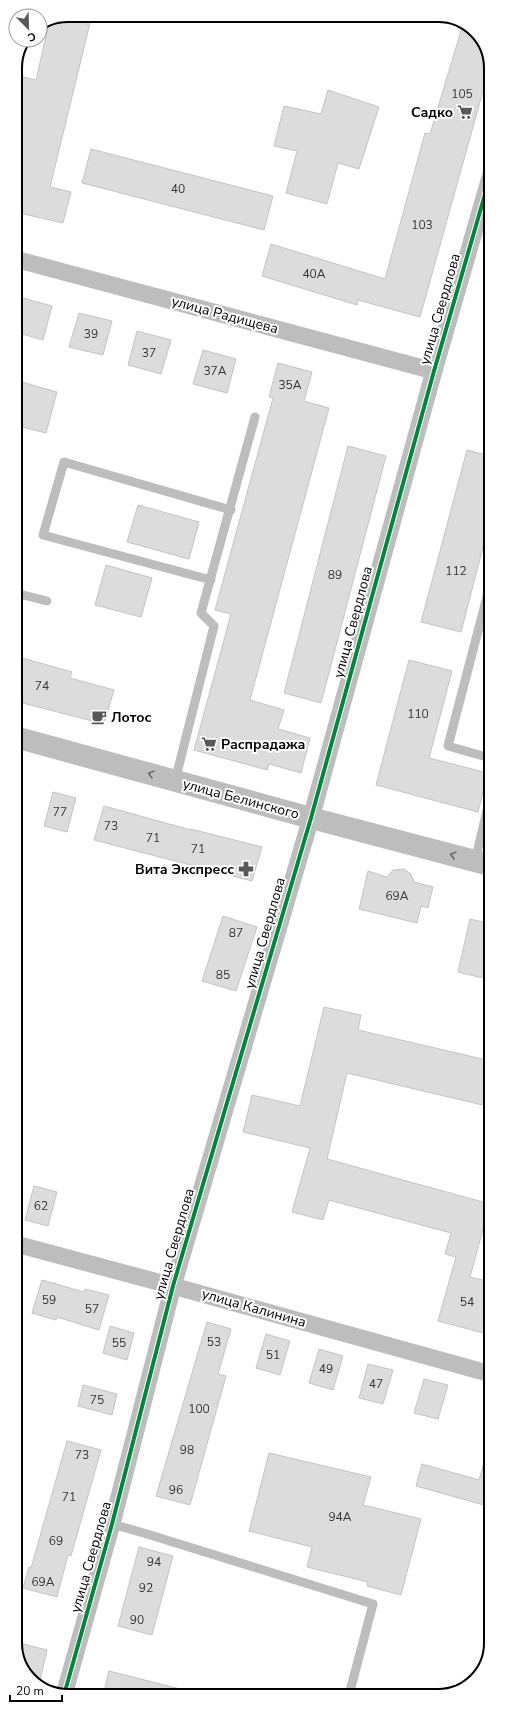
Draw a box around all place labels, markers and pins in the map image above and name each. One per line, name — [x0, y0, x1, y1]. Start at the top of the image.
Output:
place label: Садко — [411, 103, 453, 122]
supermarket icon: Садко — [456, 103, 474, 121]
cafe icon: Лотос — [90, 708, 108, 726]
place label: Лотос — [111, 708, 152, 727]
supermarket icon: Распрадажа — [200, 735, 218, 753]
place label: Распрадажа — [221, 735, 305, 754]
place label: Вита Экспресс — [135, 860, 234, 879]
pharmacy icon: Вита Экспресс — [237, 860, 255, 878]

